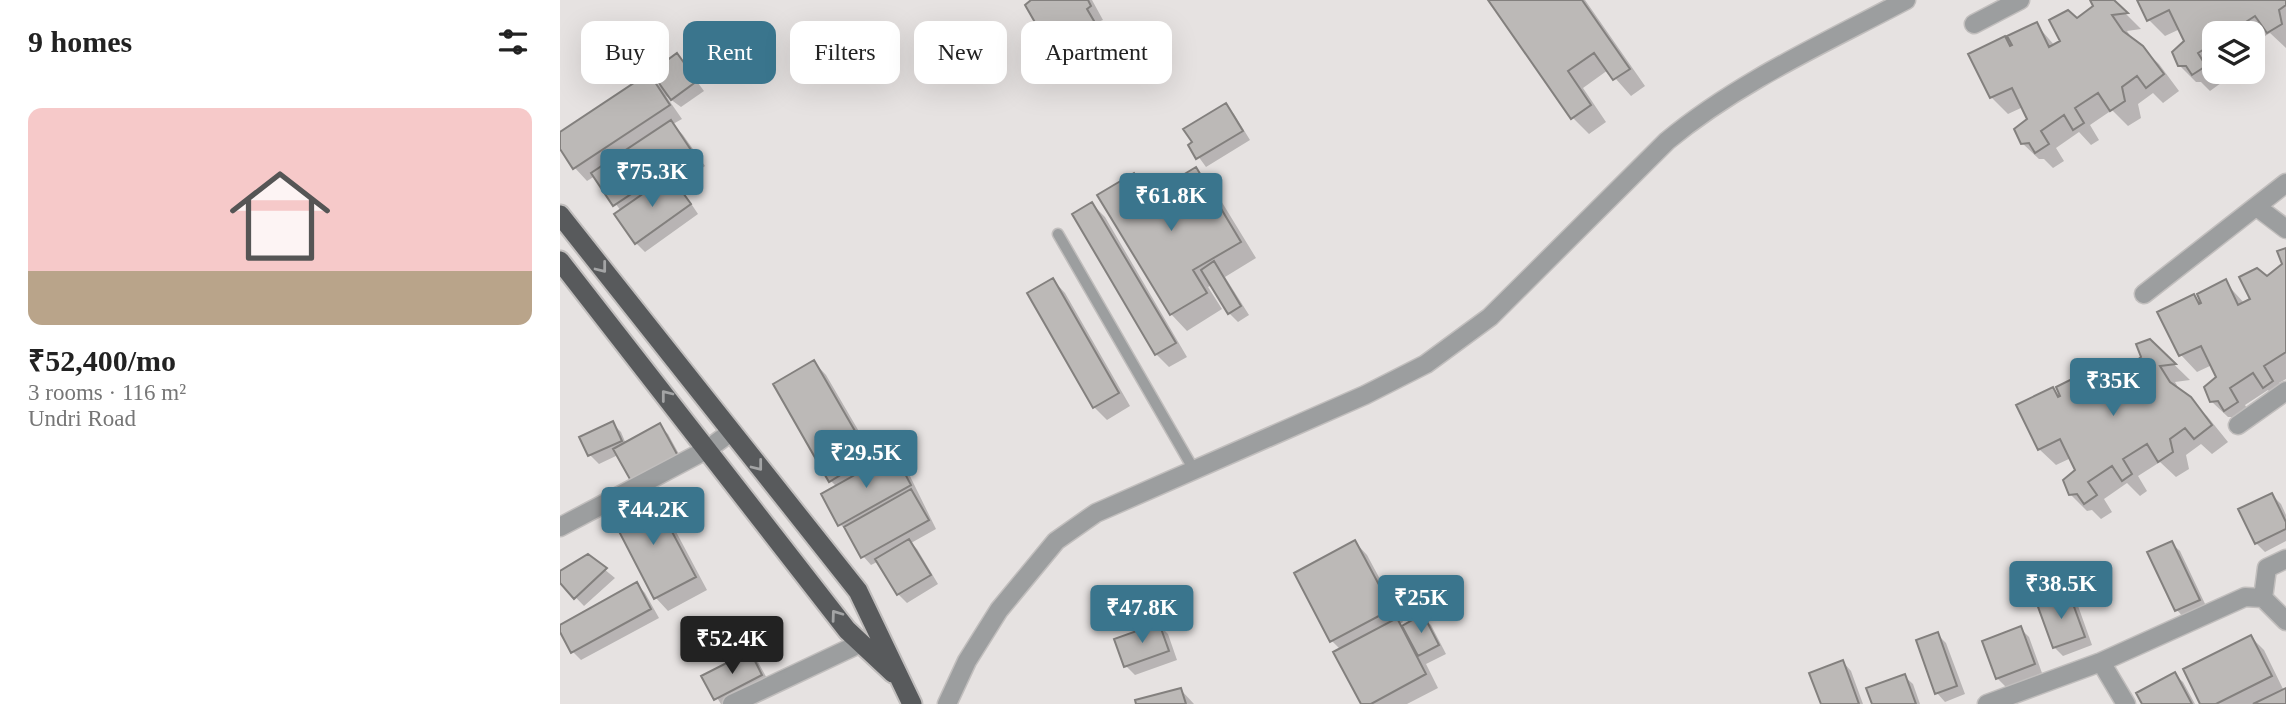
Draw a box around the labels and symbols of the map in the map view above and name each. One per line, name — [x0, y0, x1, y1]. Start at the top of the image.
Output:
pin: ₹75.3K — [595, 150, 709, 209]
pin: ₹61.8K — [1114, 174, 1228, 233]
one-way arrow — [594, 260, 606, 273]
pin: ₹35K — [2072, 358, 2154, 418]
one-way arrow — [661, 391, 674, 403]
pin: ₹29.5K — [809, 430, 923, 490]
one-way arrow — [750, 458, 763, 471]
pin: ₹44.2K — [596, 488, 710, 547]
pin: ₹38.5K — [2004, 562, 2118, 621]
pin: ₹25K — [1380, 576, 1462, 635]
pin: ₹47.8K — [1085, 586, 1199, 645]
one-way arrow — [832, 611, 844, 623]
pin: ₹52.4K — [675, 616, 789, 676]

